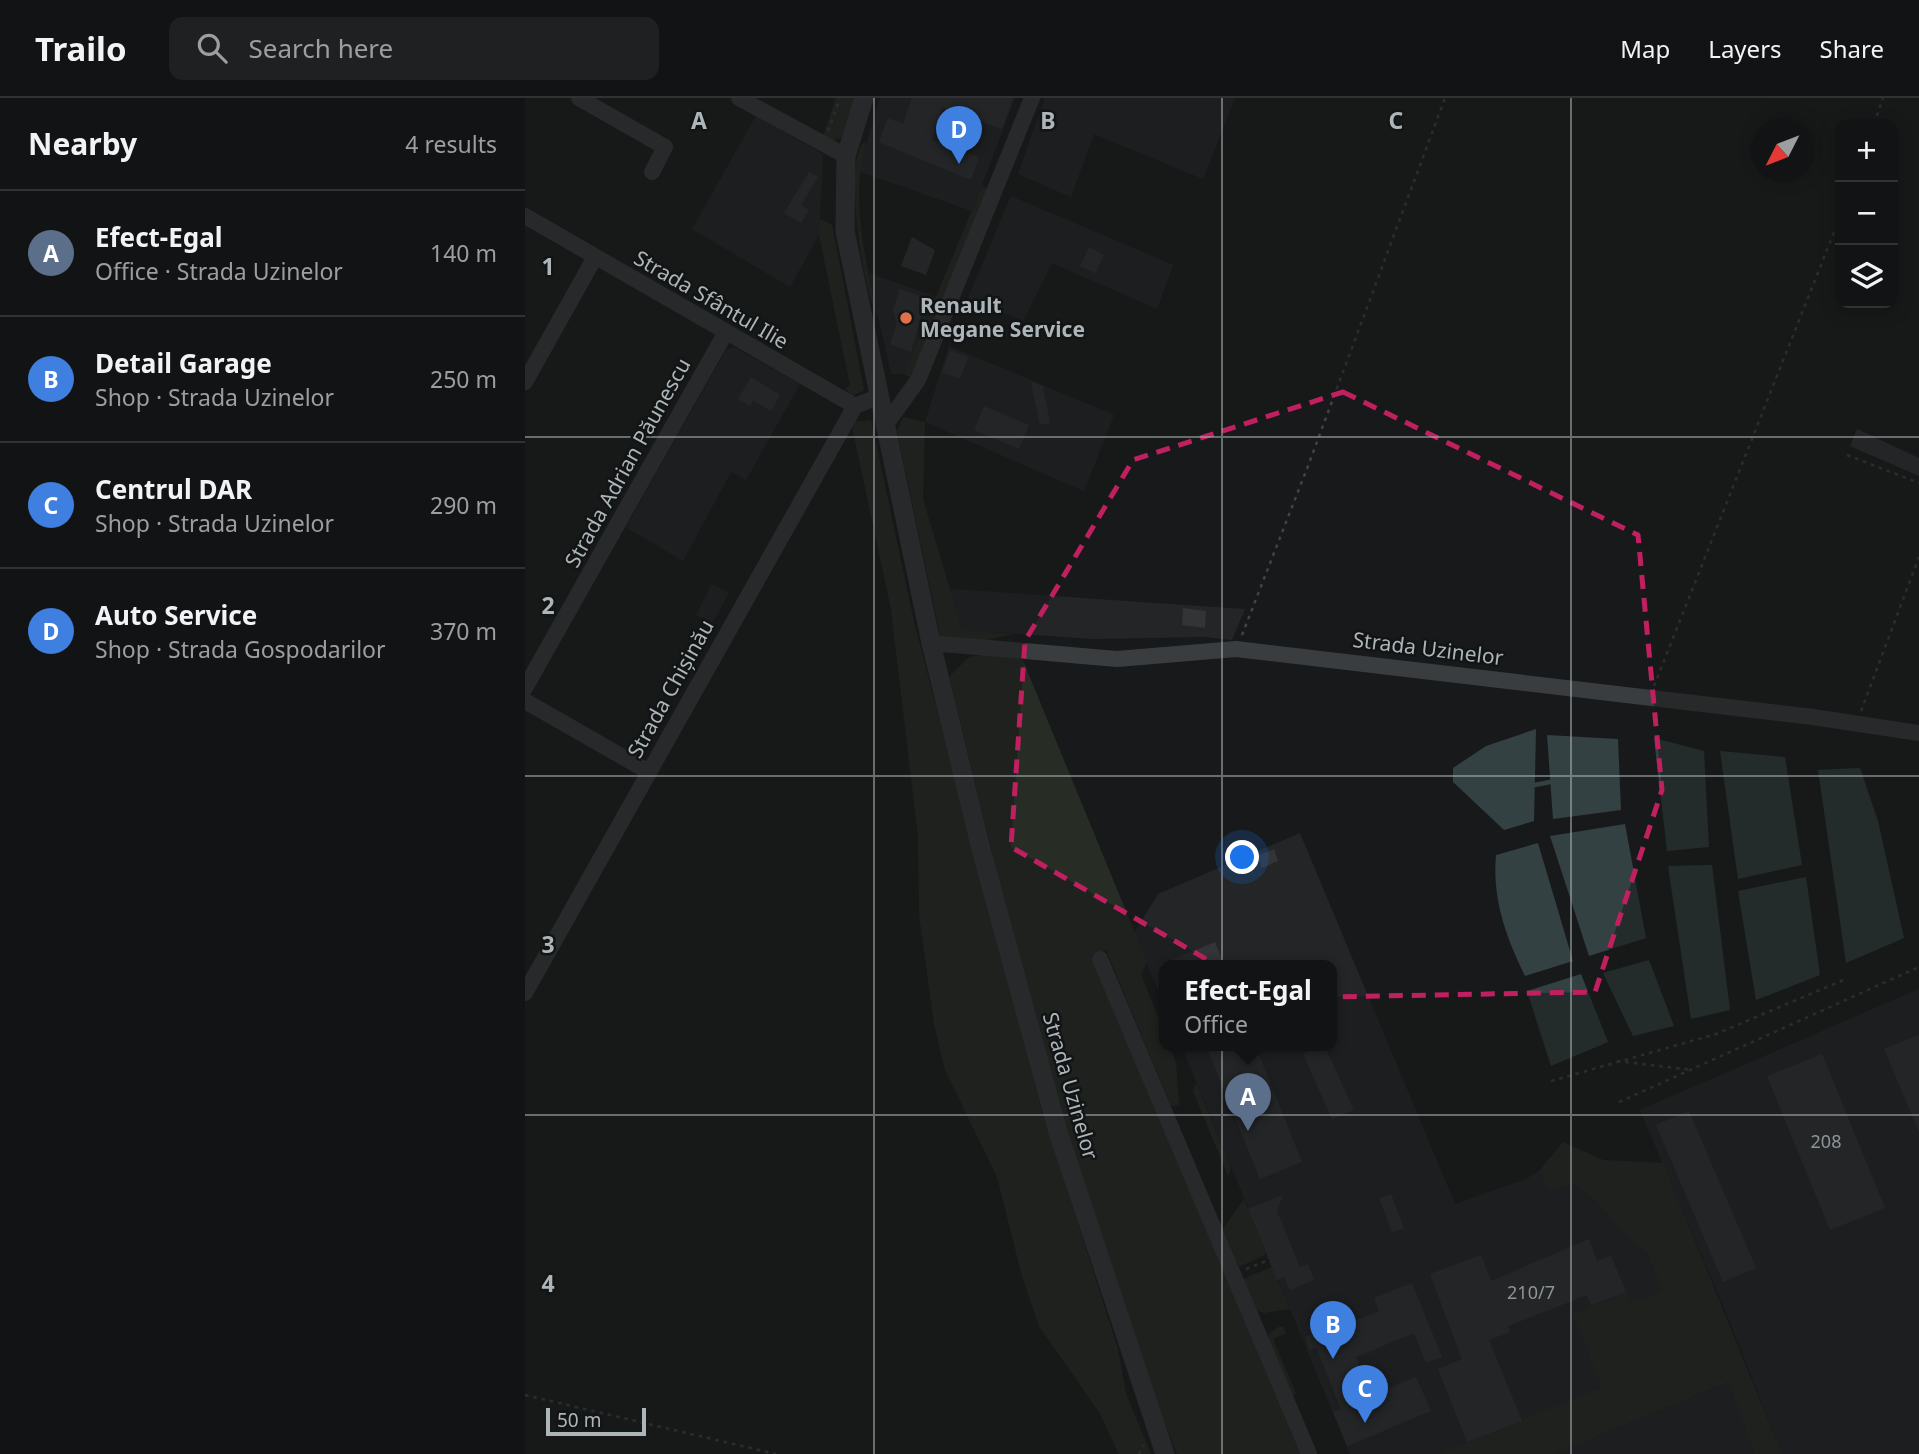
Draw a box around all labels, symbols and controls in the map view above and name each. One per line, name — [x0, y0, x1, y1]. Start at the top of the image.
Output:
search box — [169, 17, 659, 80]
text: Trailo — [35, 26, 127, 71]
icon: search — [193, 29, 231, 67]
text: Search here — [249, 30, 393, 66]
text: Map — [1620, 32, 1670, 65]
text: Layers — [1708, 32, 1782, 65]
text: Share — [1820, 32, 1884, 65]
text: A — [691, 104, 707, 136]
text: B — [1040, 104, 1056, 136]
text: C — [1389, 104, 1404, 136]
pin: D — [936, 106, 982, 164]
north arrow — [1751, 119, 1814, 182]
map controls — [1835, 119, 1898, 308]
button: + — [1835, 119, 1898, 182]
text: Nearby — [28, 123, 137, 164]
text: 4 results — [405, 128, 497, 160]
button: − — [1835, 182, 1898, 245]
text: Efect-Egal — [95, 219, 222, 255]
text: A — [43, 237, 59, 269]
text: 140 m — [430, 237, 497, 269]
street label: Strada Sfântul Ilie — [629, 243, 794, 355]
button: layers — [1835, 245, 1898, 308]
text: 1 — [541, 250, 555, 282]
text: Office · Strada Uzinelor — [95, 255, 343, 287]
place label: Renault Megane Service — [920, 291, 1085, 343]
marker: Renault Megane Service — [898, 310, 914, 326]
text: Detail Garage — [95, 345, 272, 381]
street label: Strada Adrian Păunescu — [558, 353, 696, 572]
text: B — [43, 363, 59, 395]
text: 250 m — [430, 363, 497, 395]
text: Shop · Strada Uzinelor — [95, 381, 334, 413]
text: Centrul DAR — [95, 471, 252, 507]
text: C — [44, 489, 58, 521]
text: 290 m — [430, 489, 497, 521]
text: Shop · Strada Uzinelor — [95, 507, 334, 539]
text: 2 — [541, 589, 555, 621]
text: Auto Service — [95, 597, 257, 633]
street label: Strada Chișinău — [621, 614, 720, 763]
text: D — [43, 615, 59, 647]
text: 370 m — [430, 615, 497, 647]
street label: Strada Uzinelor — [1351, 625, 1505, 671]
text: Shop · Strada Gospodarilor — [95, 633, 386, 665]
your location — [1225, 840, 1259, 874]
text: 3 — [541, 928, 555, 960]
popup — [1159, 960, 1337, 1051]
text: Efect-Egal — [1184, 972, 1312, 1008]
text: Office — [1184, 1008, 1248, 1040]
street label: Strada Uzinelor — [1037, 1009, 1105, 1163]
pin: A — [1225, 1073, 1271, 1131]
house number: 208 — [1811, 1129, 1841, 1153]
text: 4 — [541, 1267, 555, 1299]
house number: 210/7 — [1507, 1280, 1555, 1304]
pin: B — [1310, 1301, 1356, 1359]
pin: C — [1342, 1365, 1388, 1423]
scale bar — [546, 1405, 646, 1437]
text: 50 m — [557, 1407, 601, 1433]

